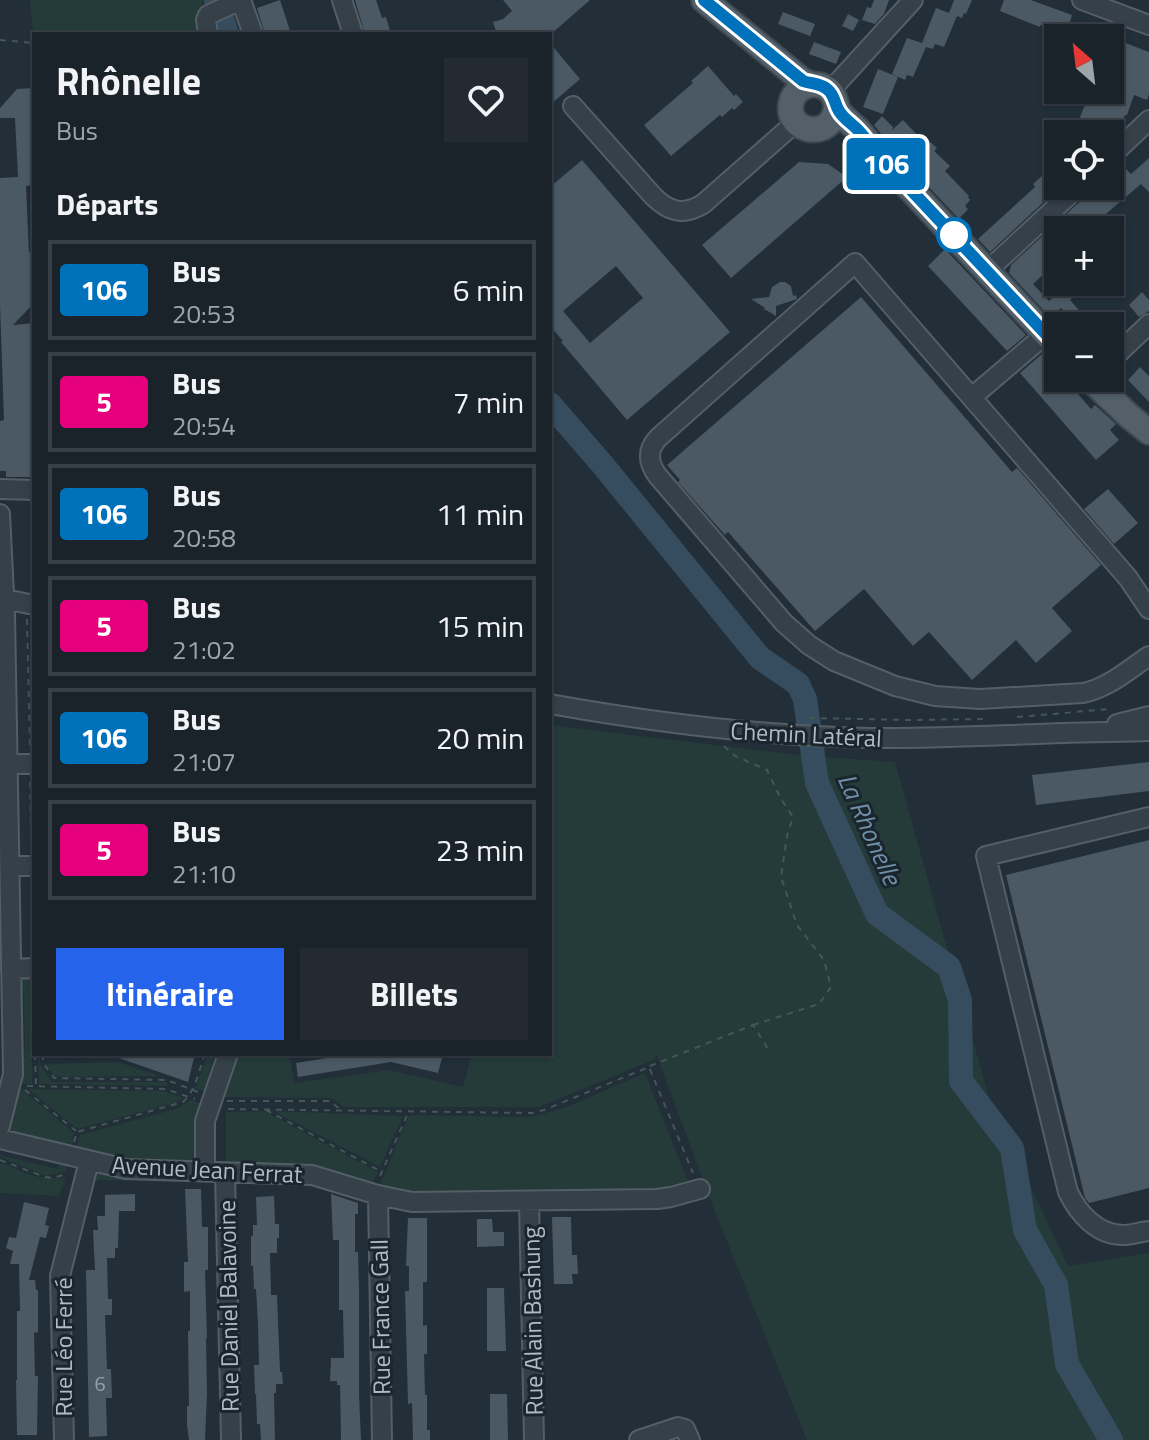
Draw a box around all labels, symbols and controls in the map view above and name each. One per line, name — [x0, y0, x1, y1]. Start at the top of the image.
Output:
north arrow — [1044, 24, 1124, 104]
map controls — [1044, 24, 1124, 392]
text: Rhônelle — [56, 52, 201, 110]
button: heart — [444, 58, 528, 142]
text: Bus — [56, 111, 98, 150]
button: locate — [1044, 120, 1124, 200]
line badge: 106 — [840, 138, 932, 190]
text: 106 — [862, 142, 910, 185]
text: Départs — [56, 181, 158, 227]
button: + — [1044, 216, 1124, 296]
unlabelled marker — [937, 218, 971, 252]
text: Bus — [172, 248, 221, 294]
text: 6 min — [453, 267, 524, 313]
text: 106 — [80, 268, 128, 311]
text: 20:53 — [172, 294, 236, 333]
button: − — [1044, 312, 1124, 392]
text: Bus — [172, 360, 221, 406]
text: 7 min — [453, 379, 524, 425]
text: 5 — [96, 380, 112, 423]
text: 20:54 — [172, 406, 236, 445]
text: Bus — [172, 472, 221, 518]
text: 11 min — [436, 491, 524, 537]
text: 106 — [80, 492, 128, 535]
text: 20:58 — [172, 518, 236, 557]
text: Bus — [172, 584, 221, 630]
text: 15 min — [436, 603, 524, 649]
text: 5 — [96, 604, 112, 647]
text: 21:02 — [172, 630, 236, 669]
text: Bus — [172, 696, 221, 742]
street label: Chemin Latéral — [729, 712, 883, 756]
text: 20 min — [436, 715, 524, 761]
text: 106 — [80, 716, 128, 759]
text: 21:07 — [172, 742, 236, 781]
water label: La Rhonelle — [828, 767, 913, 893]
text: Bus — [172, 808, 221, 854]
text: 23 min — [436, 827, 524, 873]
text: 5 — [96, 828, 112, 871]
text: 21:10 — [172, 854, 236, 893]
button: Itinéraire — [56, 948, 284, 1040]
button: Billets — [300, 948, 528, 1040]
street label: Avenue Jean Ferrat — [111, 1146, 304, 1192]
street label: Rue Daniel Balavoine — [208, 1200, 248, 1412]
street label: Rue Alain Bashung — [512, 1226, 552, 1416]
street label: Rue France Gall — [361, 1239, 399, 1395]
street label: Rue Léo Ferré — [45, 1277, 81, 1417]
house number: 6 — [94, 1368, 106, 1399]

